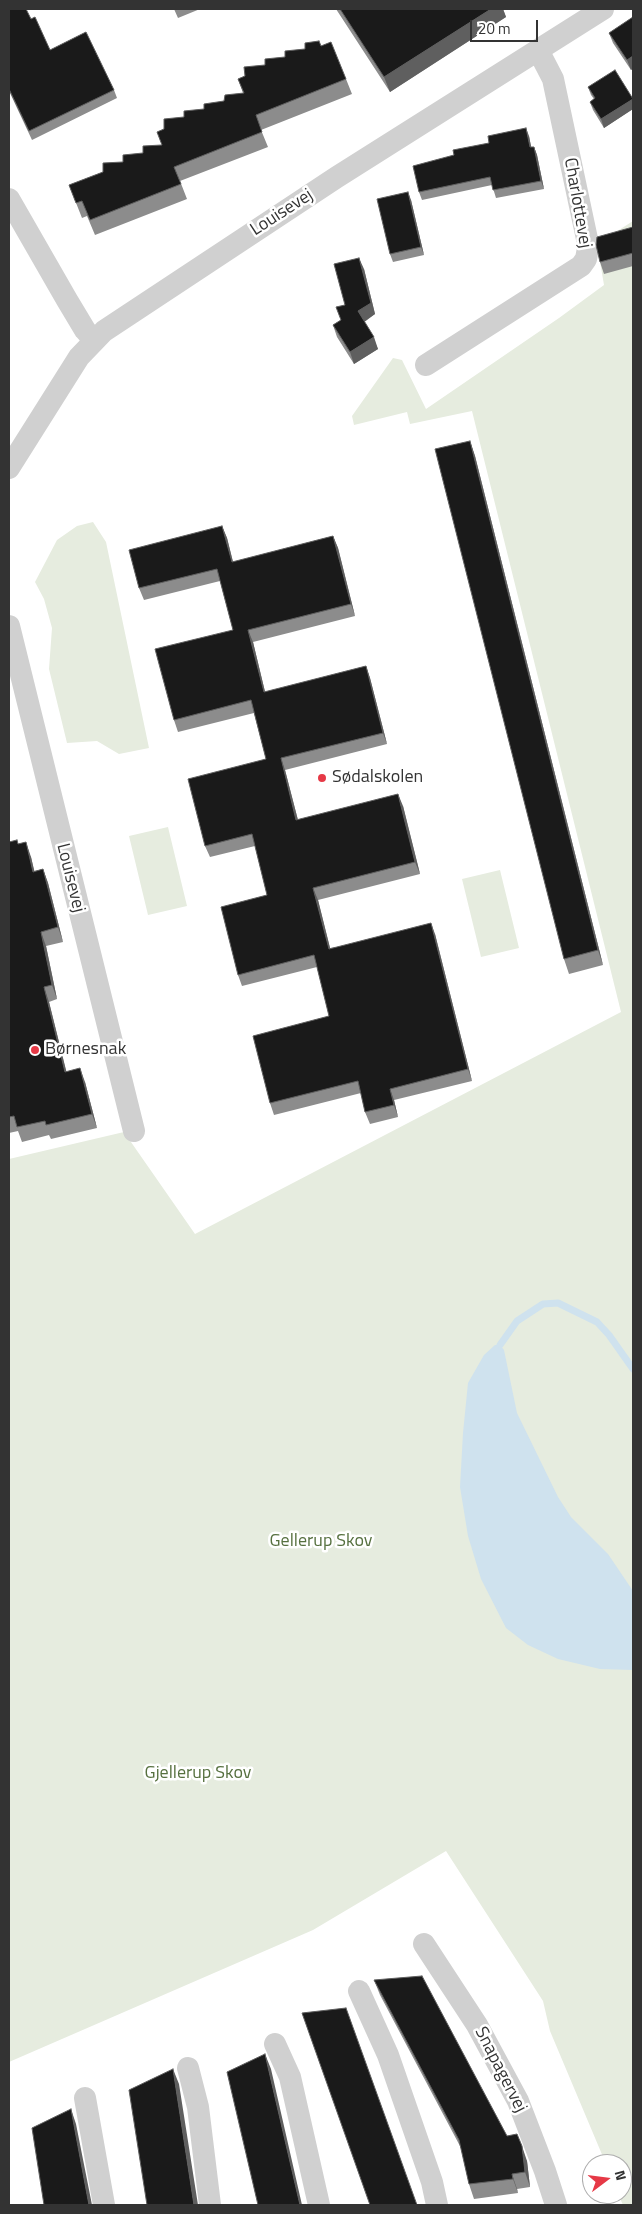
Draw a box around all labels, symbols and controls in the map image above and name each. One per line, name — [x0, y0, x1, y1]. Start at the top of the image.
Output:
scale bar — [472, 10, 540, 42]
text: 20 m — [478, 17, 511, 40]
street label: Charlottevej — [558, 156, 596, 250]
street label: Louisevej — [247, 185, 317, 241]
place label: Sødalskolen — [332, 767, 423, 789]
marker: Sødalskolen — [316, 772, 328, 784]
street label: Louisevej — [51, 841, 89, 915]
place label: Børnesnak — [45, 1039, 126, 1061]
marker: Børnesnak — [29, 1044, 41, 1056]
park label: Gellerup Skov — [270, 1531, 372, 1553]
park label: Gjellerup Skov — [145, 1763, 251, 1785]
street label: Snapagervej — [469, 2024, 531, 2116]
north arrow — [582, 2154, 632, 2204]
text: N — [610, 2168, 632, 2183]

